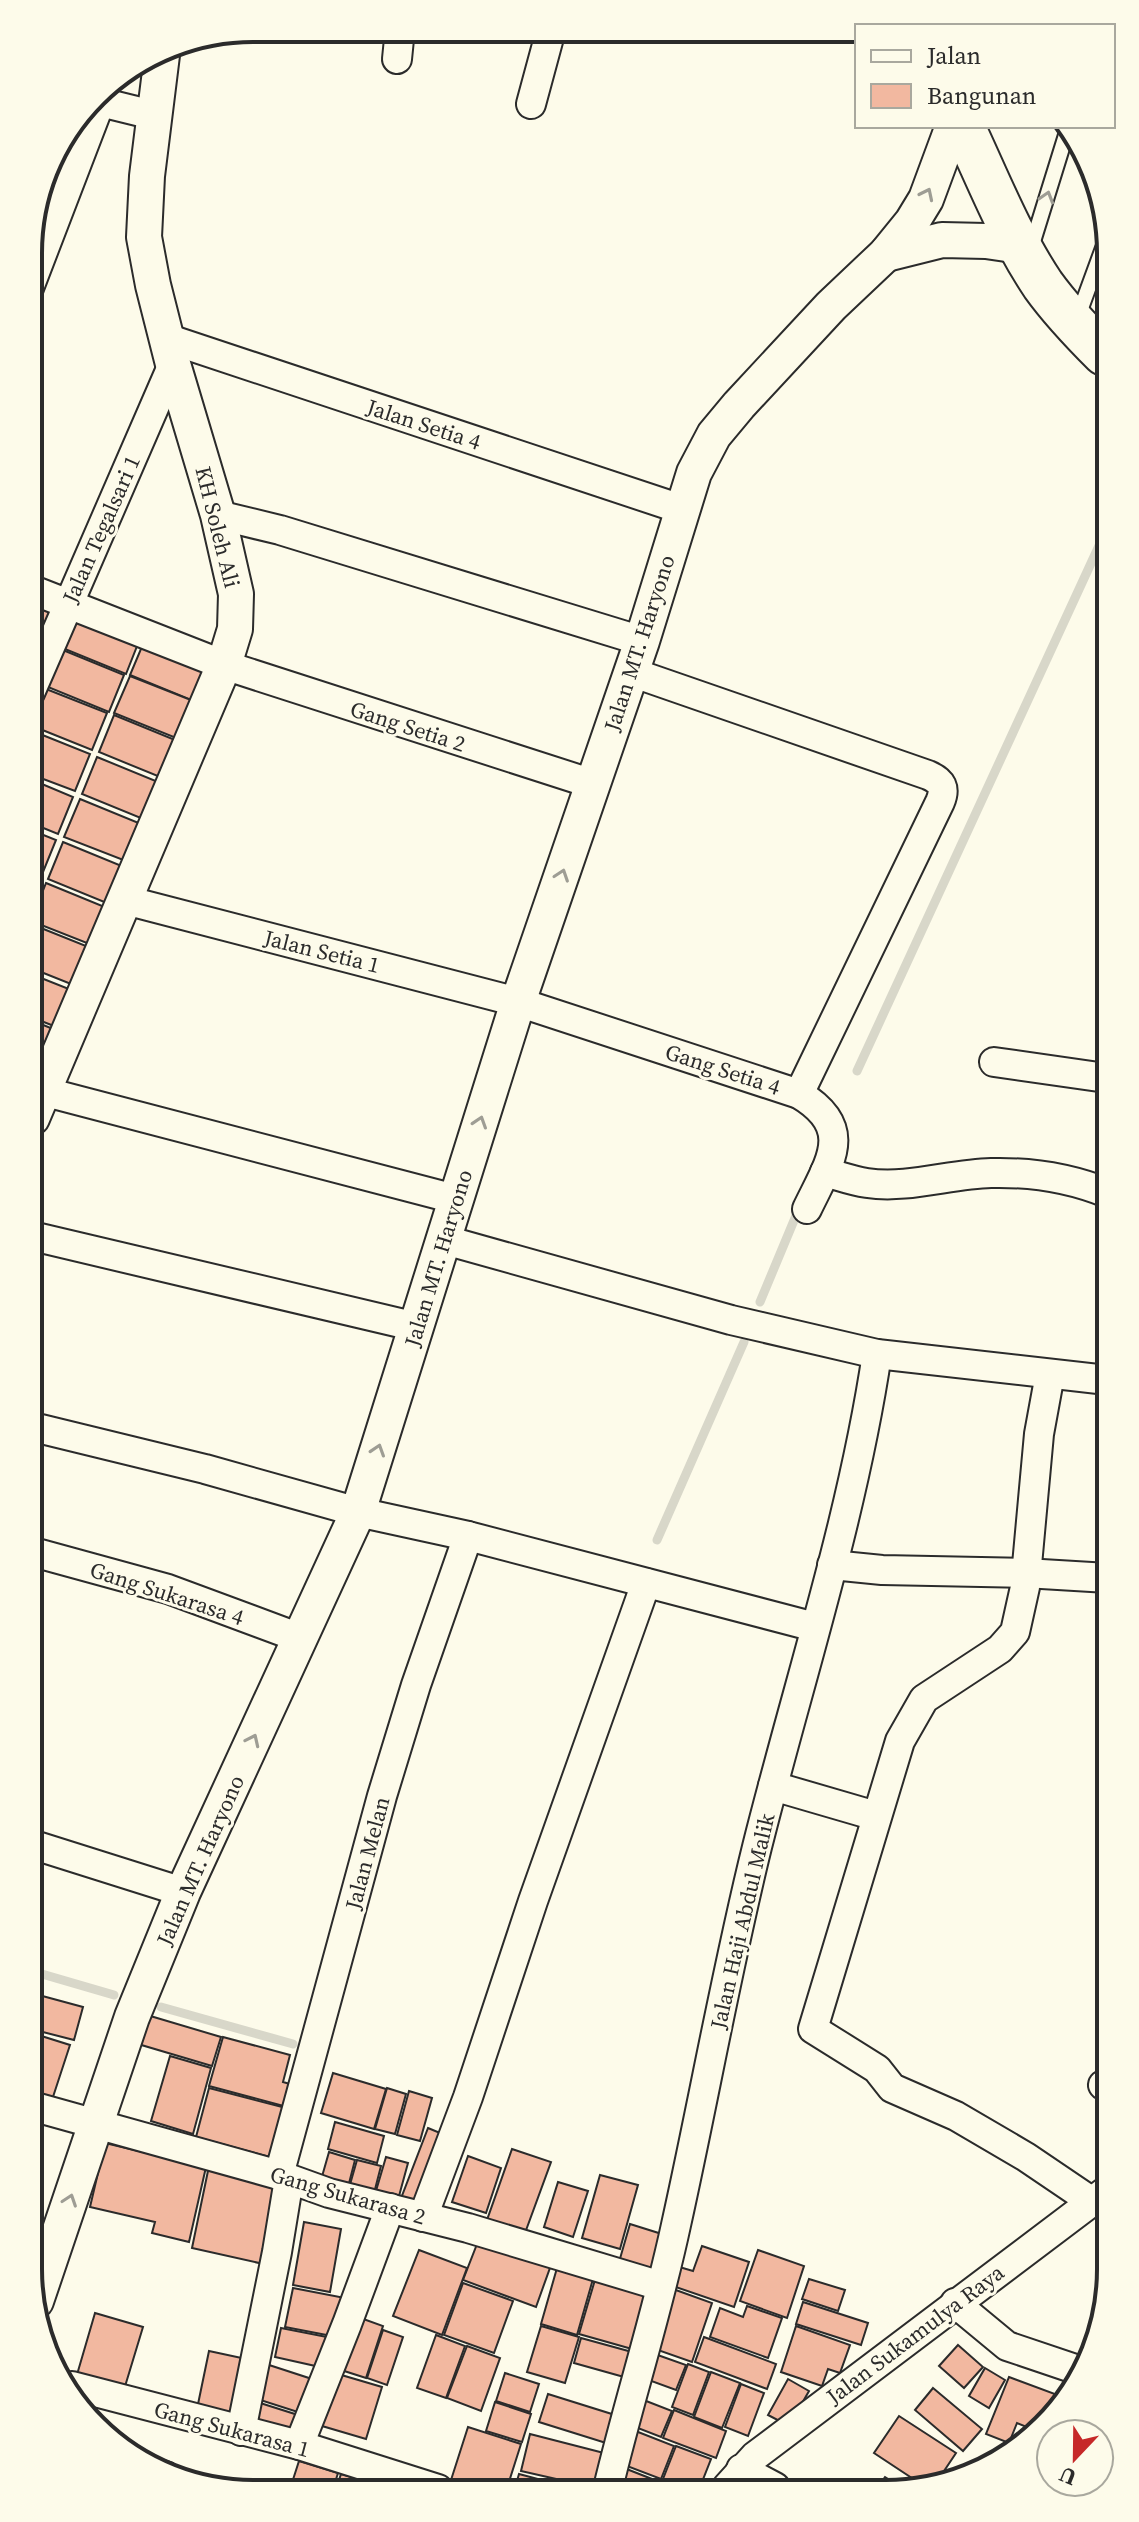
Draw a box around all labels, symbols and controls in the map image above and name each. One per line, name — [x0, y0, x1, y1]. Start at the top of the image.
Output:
legend — [855, 24, 1115, 128]
text: Jalan — [926, 39, 981, 72]
text: Bangunan — [927, 79, 1036, 112]
one-way arrow — [917, 188, 933, 203]
one-way arrow — [1038, 191, 1054, 205]
street label: Jalan Setia 4 — [362, 391, 485, 457]
street label: Jalan Tegalsari 1 — [55, 450, 147, 608]
street label: KH Soleh Ali — [188, 463, 248, 591]
street label: Jalan MT. Haryono — [596, 551, 682, 736]
street label: Gang Setia 2 — [347, 693, 469, 759]
one-way arrow — [553, 869, 569, 883]
street label: Jalan Setia 1 — [260, 922, 383, 980]
street label: Gang Setia 4 — [662, 1036, 784, 1102]
one-way arrow — [471, 1116, 487, 1129]
street label: Jalan MT. Haryono — [397, 1166, 479, 1351]
one-way arrow — [369, 1444, 385, 1458]
street label: Gang Sukarasa 4 — [86, 1554, 248, 1632]
one-way arrow — [243, 1734, 259, 1749]
street label: Jalan MT. Haryono — [149, 1770, 251, 1951]
street label: Jalan Melan — [337, 1793, 396, 1914]
street label: Jalan Haji Abdul Malik — [702, 1809, 782, 2033]
street label: Gang Sukarasa 2 — [267, 2159, 429, 2231]
one-way arrow — [60, 2194, 76, 2208]
street label: Jalan Sukamulya Raya — [819, 2257, 1011, 2411]
street label: Gang Sukarasa 1 — [151, 2394, 313, 2464]
north arrow — [1035, 2418, 1115, 2498]
text: U — [1054, 2460, 1081, 2493]

